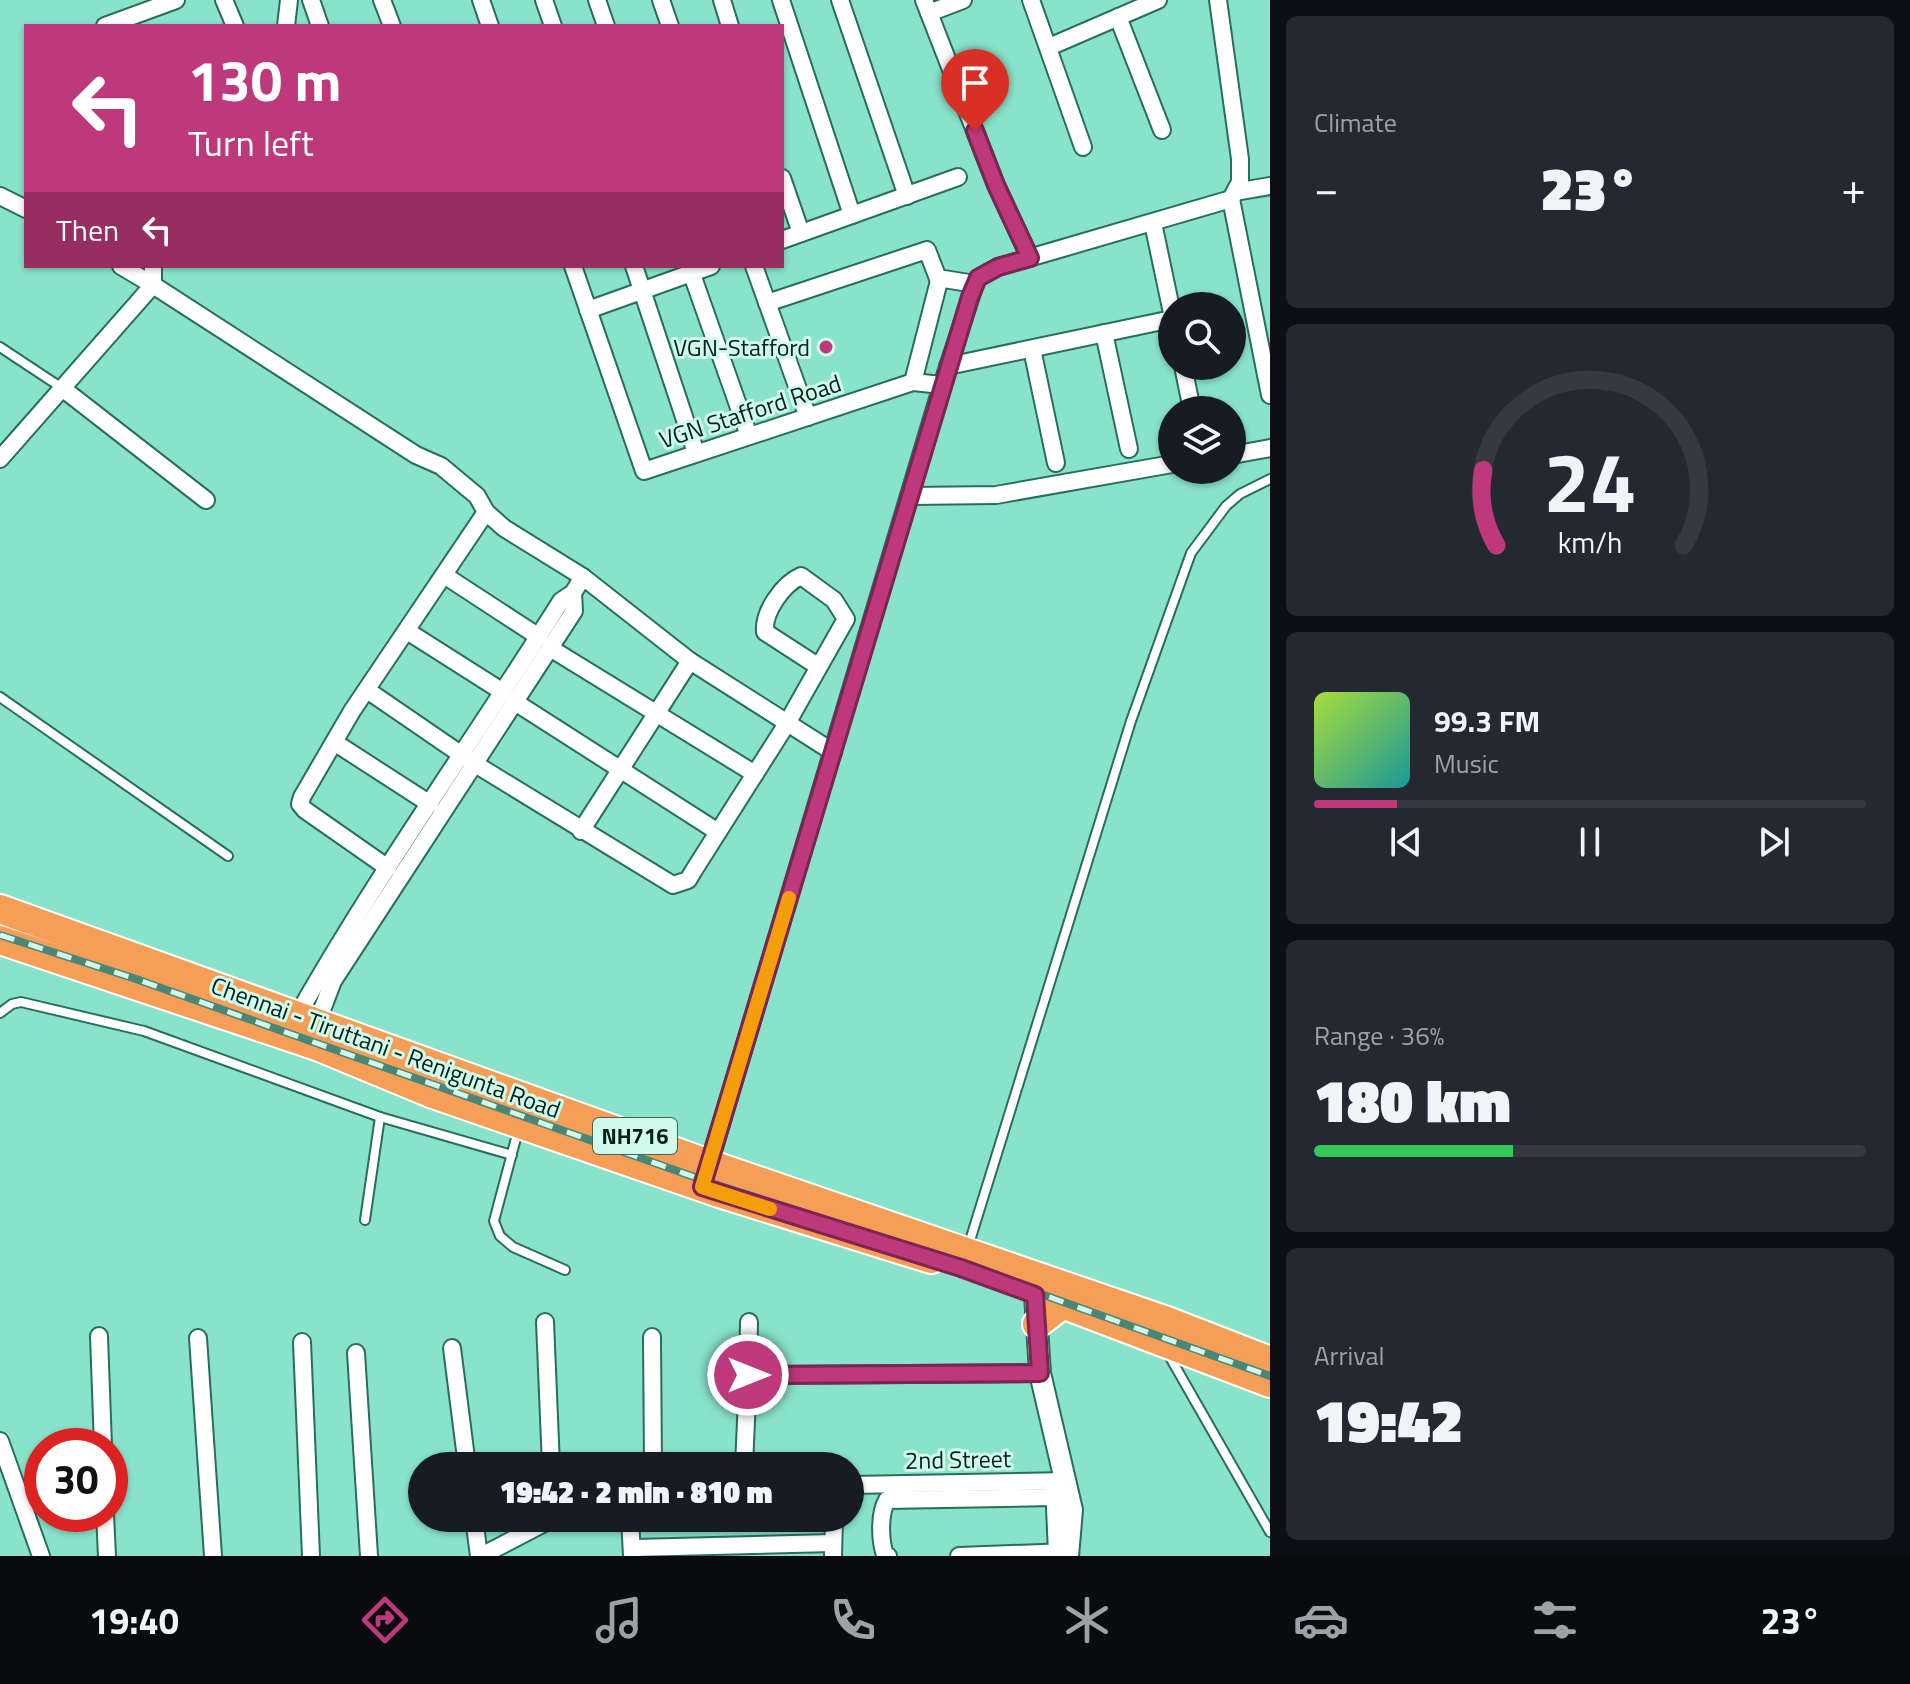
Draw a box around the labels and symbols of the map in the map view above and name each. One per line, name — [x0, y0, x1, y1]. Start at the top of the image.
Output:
pin — [941, 49, 1009, 131]
place label: VGN-Stafford — [673, 329, 810, 365]
marker: VGN-Stafford — [817, 338, 835, 356]
street label: VGN Stafford Road — [654, 365, 846, 457]
street label: Chennai - Tiruttani - Renigunta Road — [206, 967, 566, 1127]
road number: NH716 — [593, 1118, 677, 1154]
position arrow — [706, 1333, 790, 1417]
speed limit sign: 30 — [24, 1428, 128, 1532]
street label: 2nd Street — [905, 1440, 1012, 1478]

